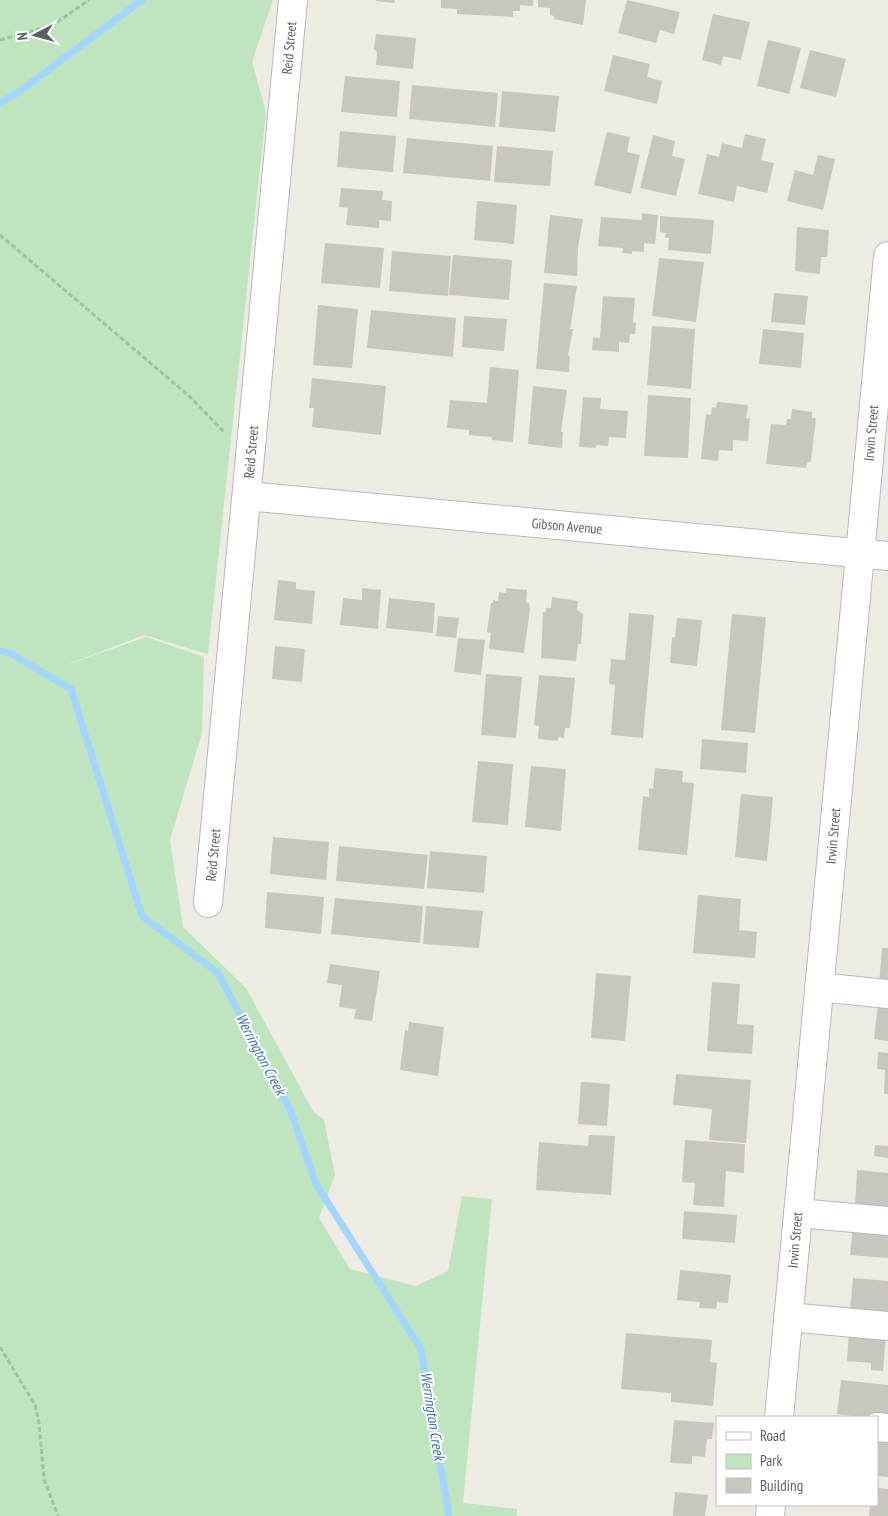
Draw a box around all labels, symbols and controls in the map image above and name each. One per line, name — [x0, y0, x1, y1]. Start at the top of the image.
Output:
north arrow — [10, 10, 60, 60]
street label: Reid Street — [278, 21, 300, 75]
text: N — [13, 32, 31, 41]
street label: Irwin Street — [860, 404, 882, 462]
street label: Reid Street — [240, 425, 262, 479]
street label: Gibson Avenue — [531, 514, 603, 538]
street label: Irwin Street — [822, 807, 844, 865]
street label: Reid Street — [202, 828, 224, 882]
water label: Werrington Creek — [232, 1010, 291, 1100]
street label: Irwin Street — [784, 1211, 806, 1269]
water label: Werrington Creek — [417, 1370, 450, 1464]
legend — [716, 1416, 878, 1506]
text: Road — [760, 1426, 786, 1445]
text: Park — [760, 1451, 782, 1470]
text: Building — [760, 1476, 803, 1495]

